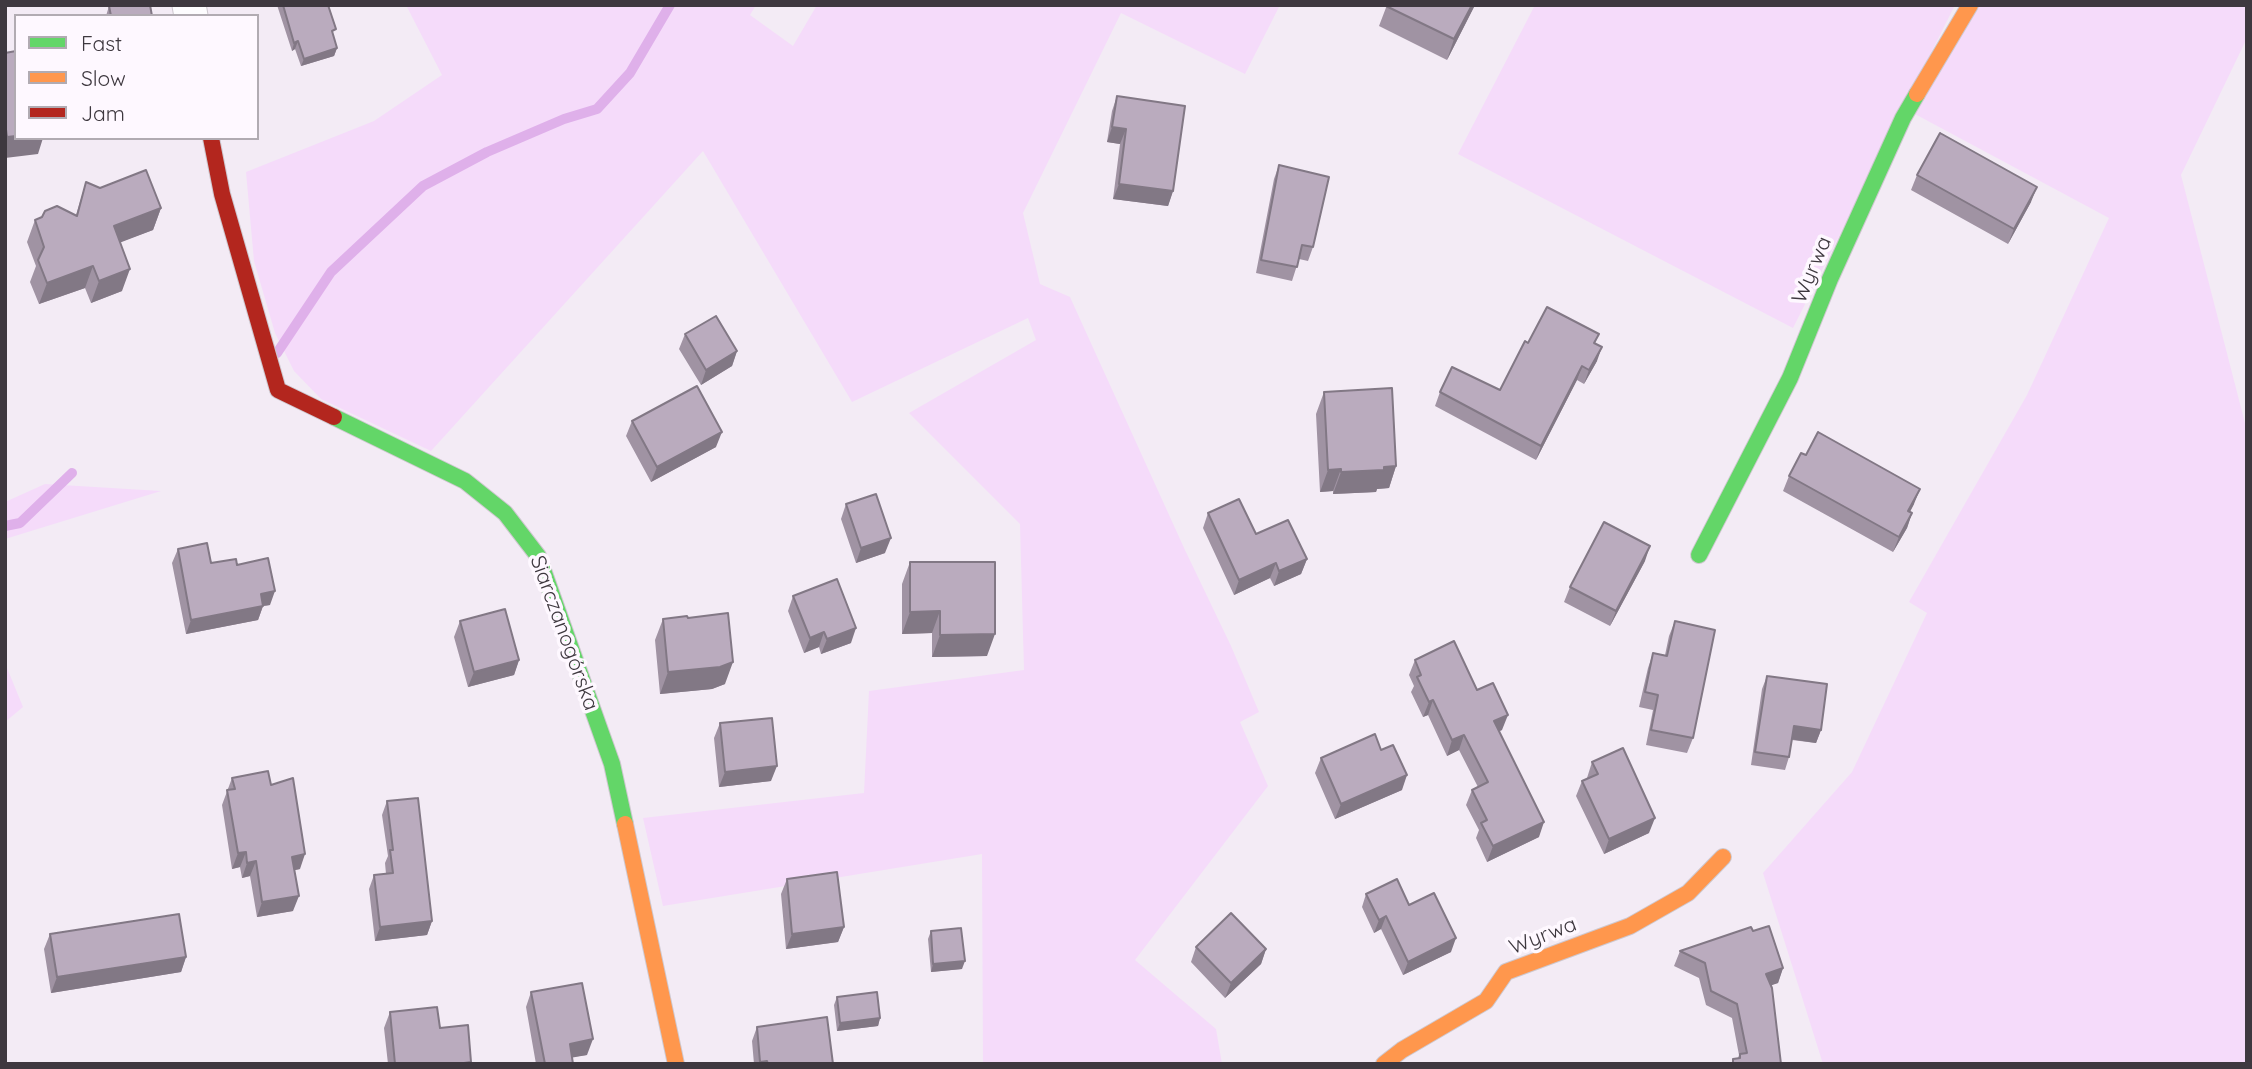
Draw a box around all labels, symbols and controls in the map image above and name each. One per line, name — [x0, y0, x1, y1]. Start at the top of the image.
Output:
legend — [14, 14, 259, 140]
text: Fast — [81, 30, 122, 56]
text: Slow — [81, 65, 126, 91]
text: Jam — [81, 100, 125, 126]
street label: Wyrwa — [1787, 233, 1837, 307]
street label: Siarczanogórska — [524, 552, 604, 714]
street label: Wyrwa — [1506, 912, 1580, 960]

